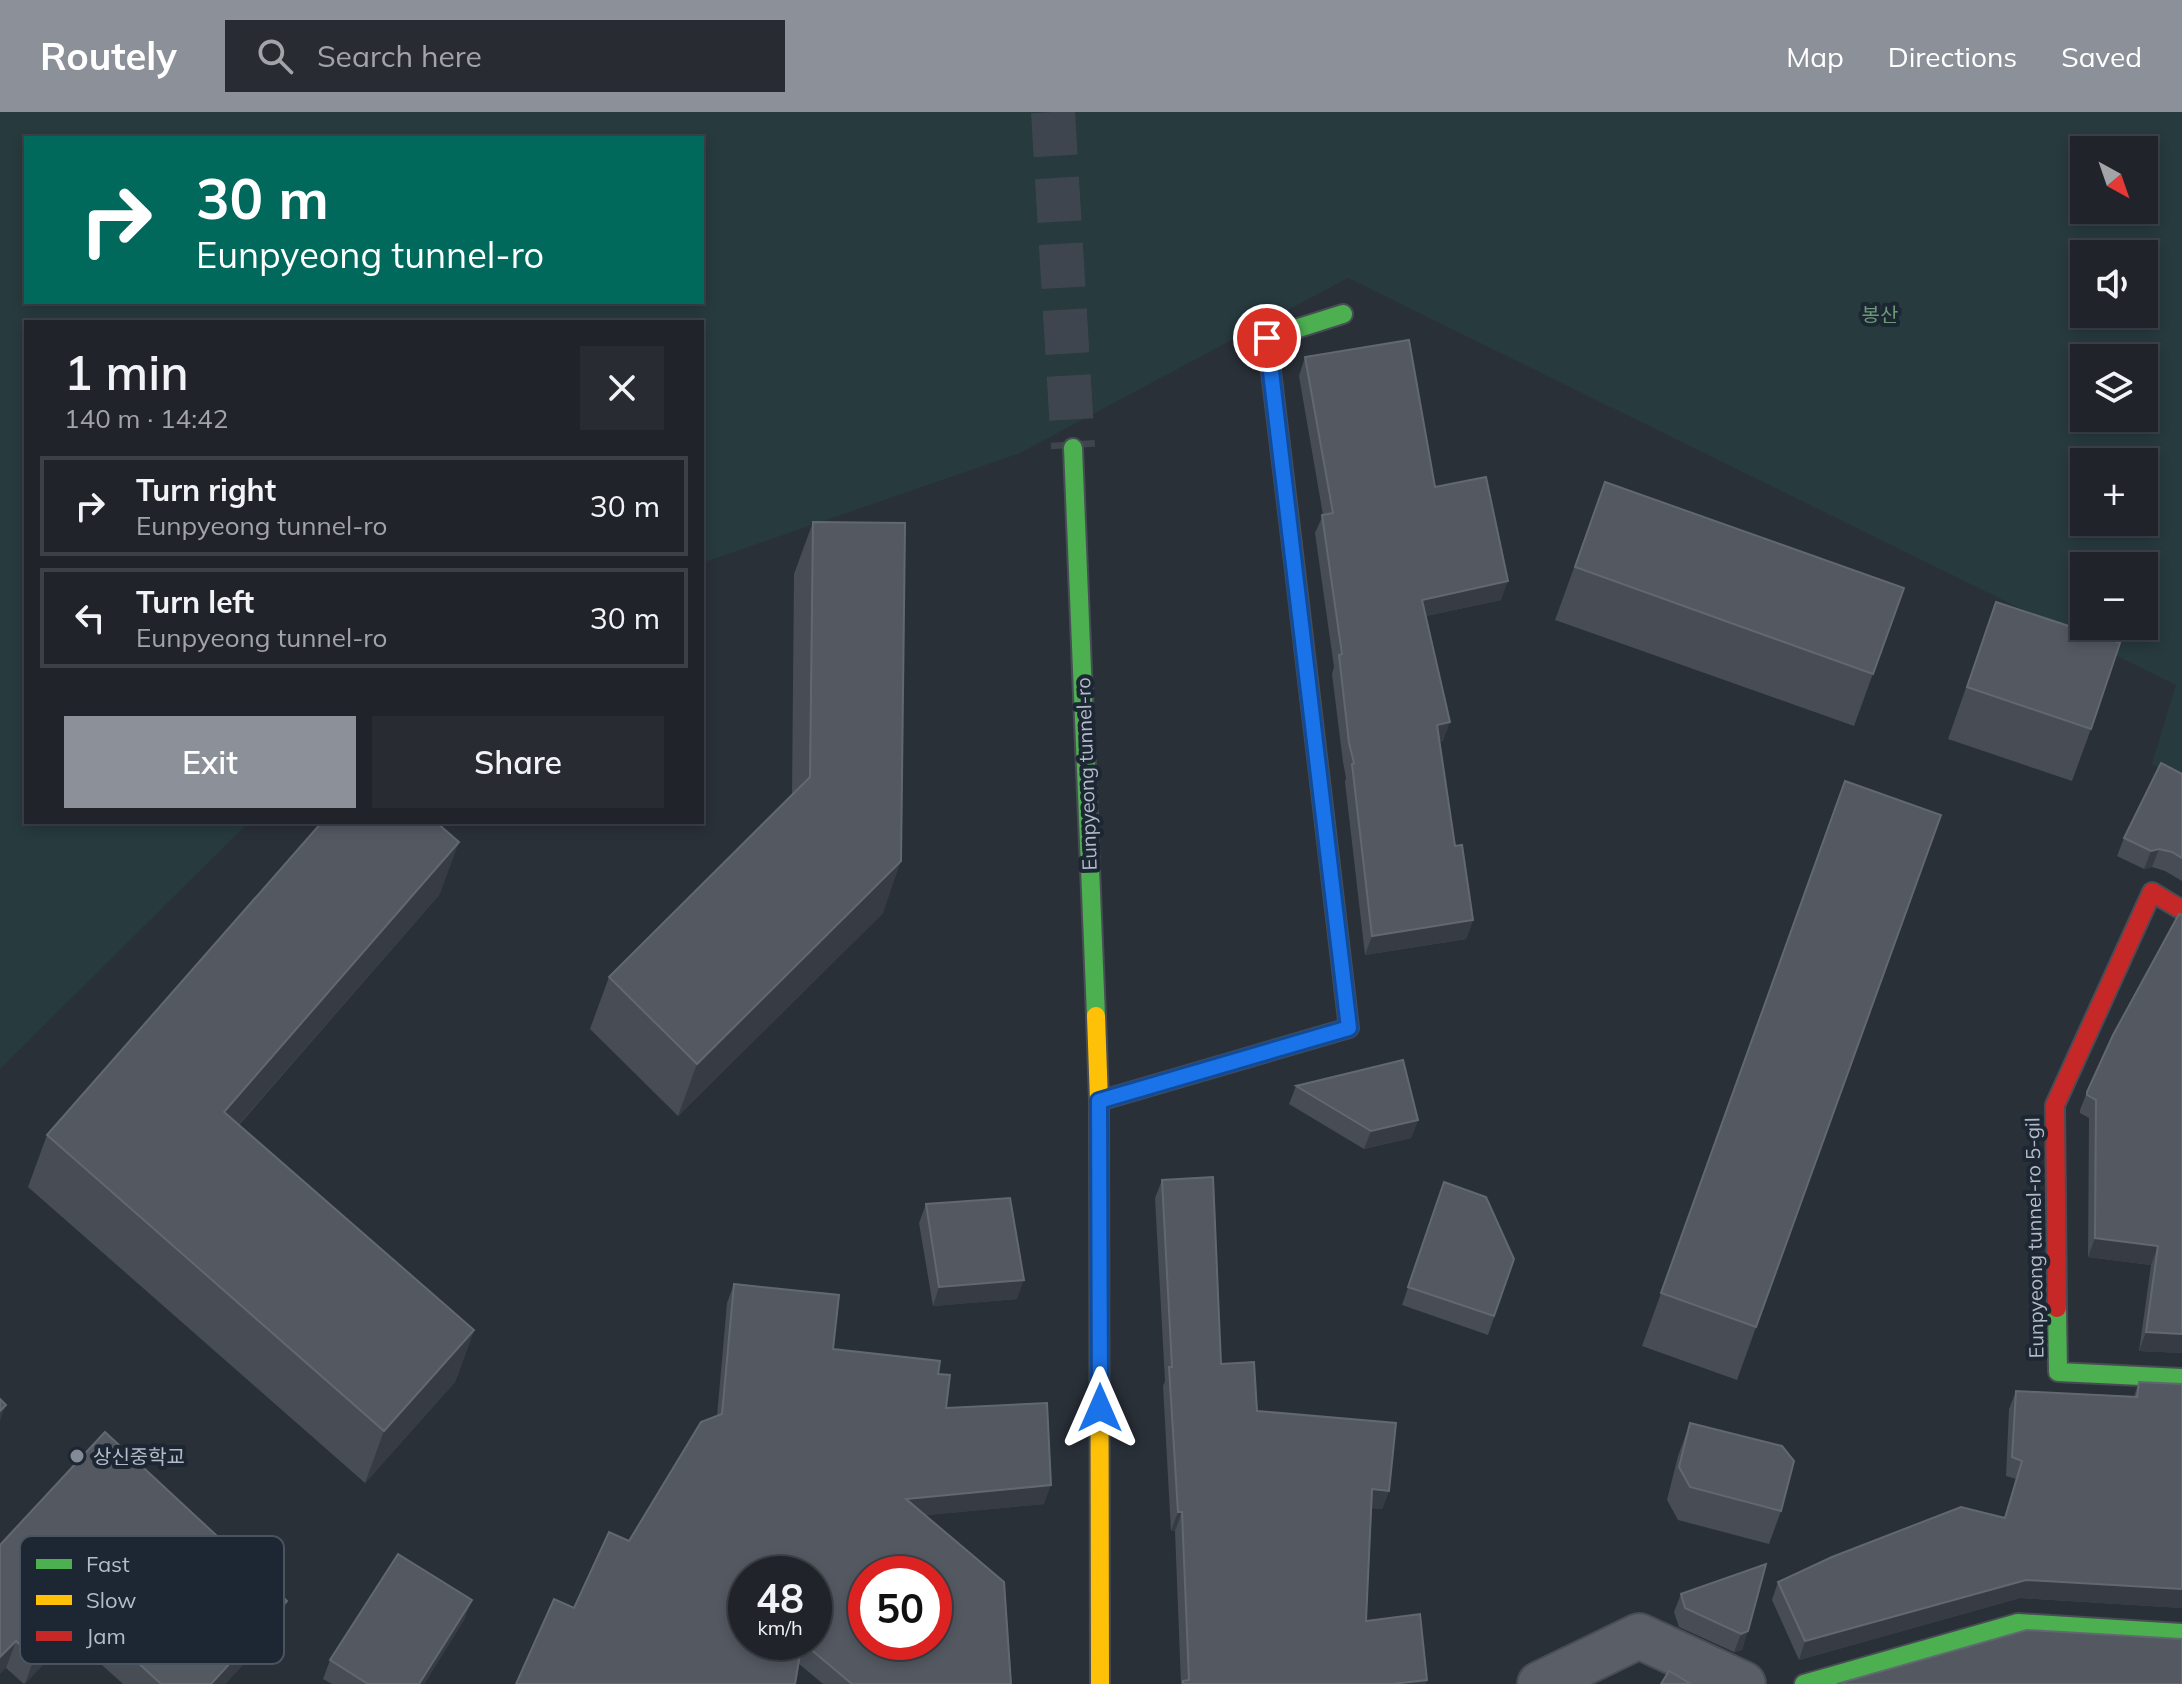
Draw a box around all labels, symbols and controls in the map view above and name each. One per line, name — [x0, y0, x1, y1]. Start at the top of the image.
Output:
search box — [225, 20, 785, 92]
text: Routely — [40, 32, 177, 80]
icon: search — [253, 34, 297, 78]
text: Search here — [317, 37, 482, 75]
text: Map — [1786, 39, 1844, 74]
text: Directions — [1888, 39, 2017, 74]
text: Saved — [2061, 39, 2142, 74]
north arrow — [2070, 136, 2158, 224]
map controls — [2070, 136, 2158, 640]
text: 30 m — [196, 163, 329, 233]
icon: right — [64, 168, 168, 272]
text: Eunpyeong tunnel-ro — [196, 232, 544, 277]
button: sound — [2070, 240, 2158, 328]
park label: 봉산 — [1862, 302, 1898, 327]
pin — [1233, 304, 1301, 372]
icon: arrive — [1245, 316, 1289, 360]
text: 1 min — [64, 342, 189, 402]
button: layers — [2070, 344, 2158, 432]
button: close — [580, 346, 664, 430]
text: 140 m · 14:42 — [64, 402, 228, 435]
button: + — [2070, 448, 2158, 536]
text: Turn right — [136, 471, 276, 509]
icon: right — [68, 484, 112, 528]
text: 30 m — [590, 487, 660, 525]
text: Eunpyeong tunnel-ro — [136, 509, 387, 542]
button: − — [2070, 552, 2158, 640]
text: Turn left — [136, 583, 254, 621]
icon: left — [68, 596, 112, 640]
text: 30 m — [590, 599, 660, 637]
text: Eunpyeong tunnel-ro — [136, 621, 387, 654]
street label: Eunpyeong tunnel-ro — [1070, 677, 1102, 871]
button: Exit — [64, 716, 356, 808]
button: Share — [372, 716, 664, 808]
street label: Eunpyeong tunnel-ro 5-gil — [2019, 1117, 2049, 1359]
position arrow — [1058, 1366, 1142, 1450]
place label: 상신중학교 — [93, 1444, 185, 1469]
marker: 상신중학교 — [68, 1447, 86, 1465]
legend — [20, 1536, 284, 1664]
text: Fast — [86, 1550, 130, 1578]
speed limit sign: 50 — [848, 1556, 952, 1660]
text: 48 — [756, 1573, 804, 1623]
text: Slow — [86, 1586, 136, 1614]
text: km/h — [757, 1615, 803, 1640]
text: Jam — [86, 1622, 126, 1650]

